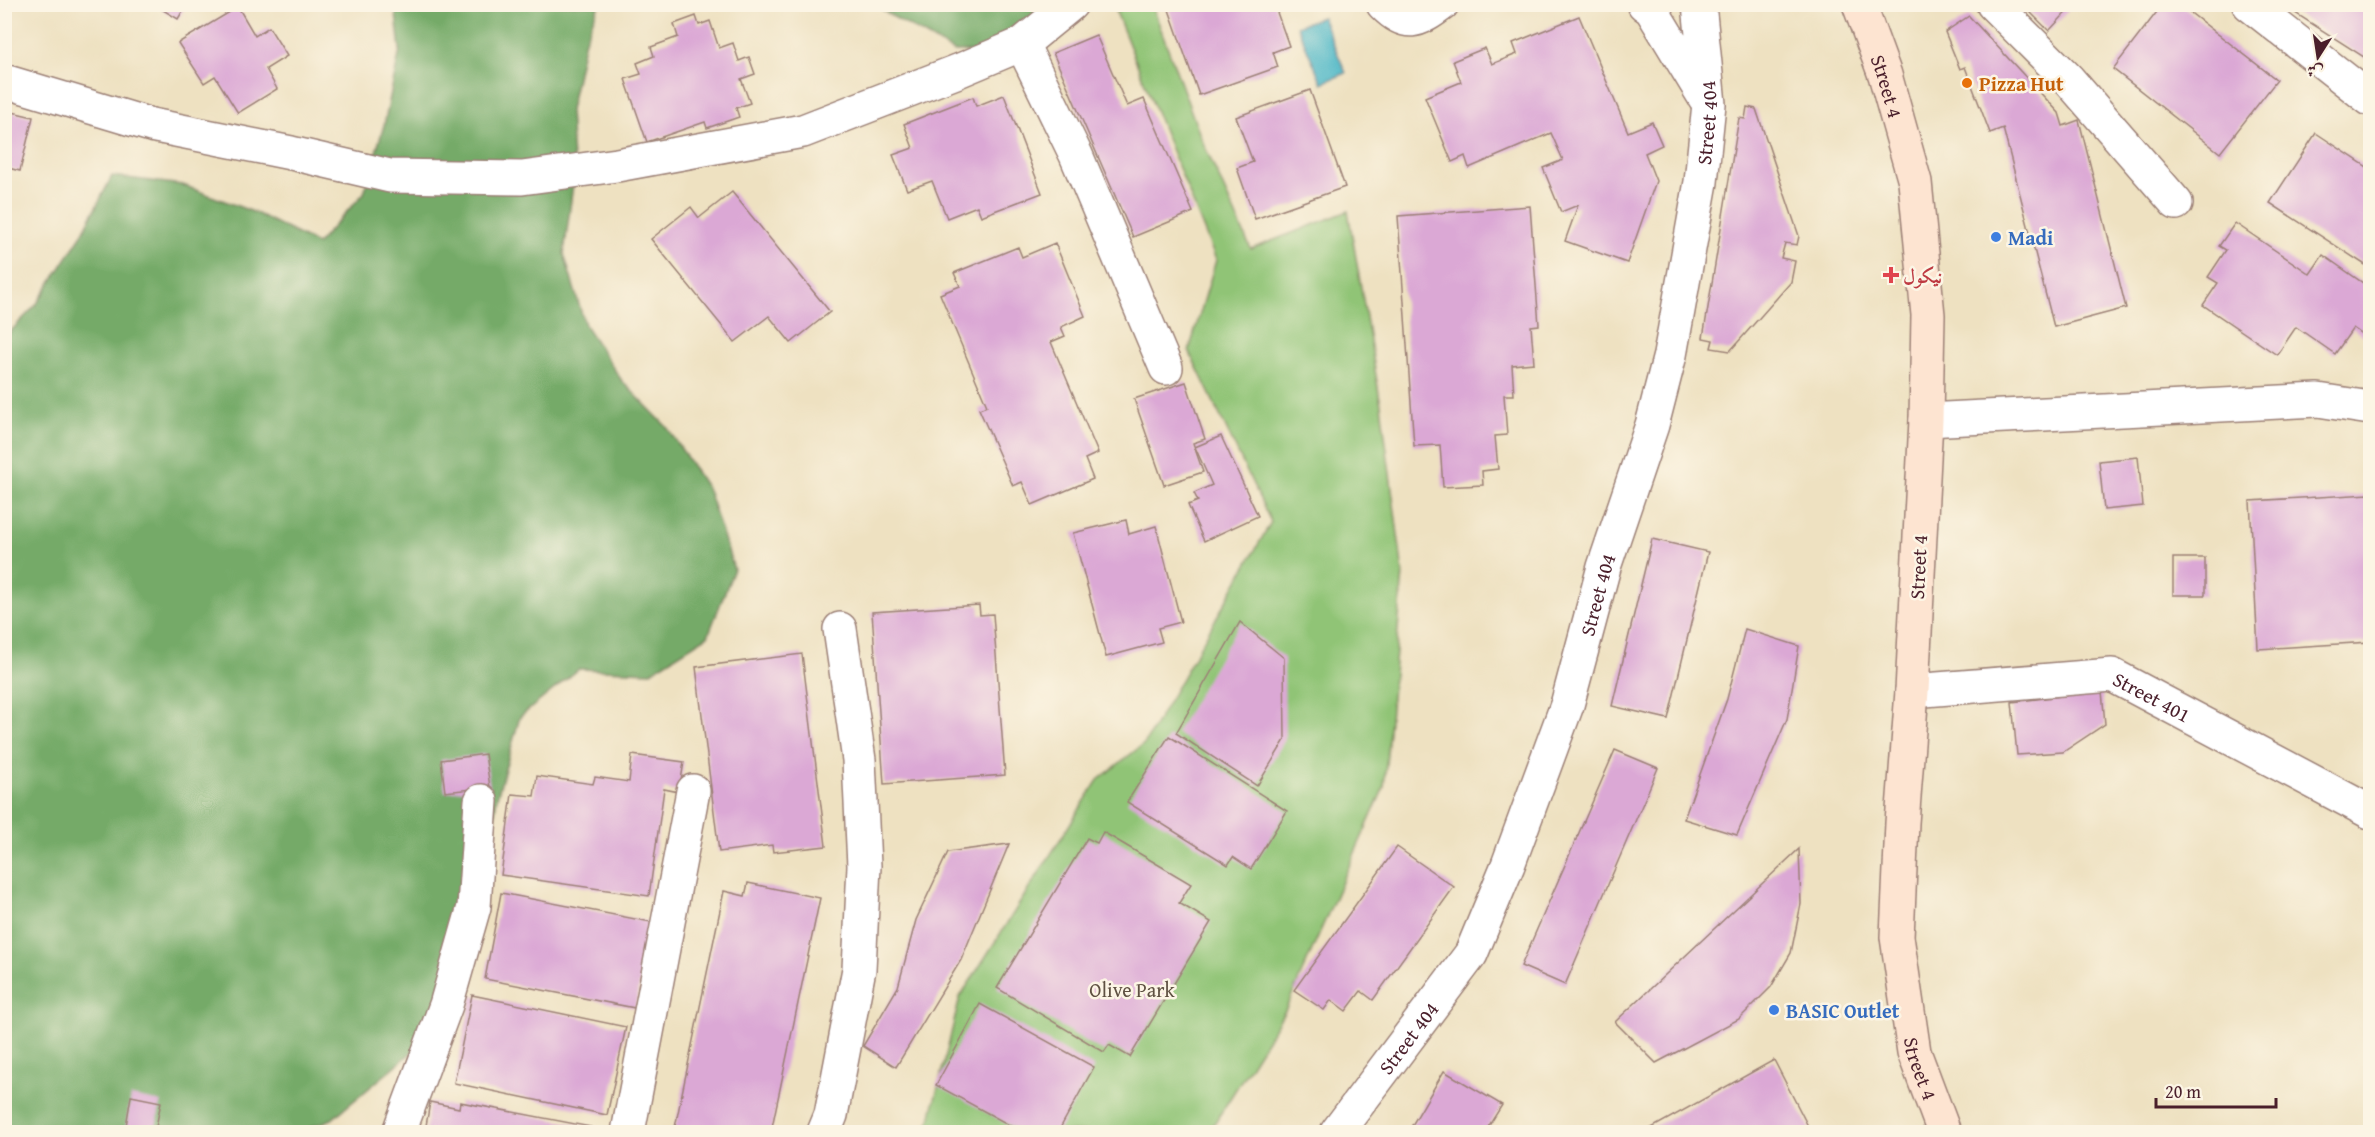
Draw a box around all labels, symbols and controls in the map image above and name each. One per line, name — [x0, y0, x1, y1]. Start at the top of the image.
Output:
north arrow — [2288, 27, 2348, 87]
street label: Street 4 — [1864, 50, 1911, 121]
text: ش — [2305, 58, 2325, 85]
place label: Pizza Hut — [1979, 69, 2064, 98]
marker: Pizza Hut — [1960, 76, 1974, 90]
street label: Street 404 — [1688, 80, 1724, 166]
place label: Madi — [2008, 223, 2053, 252]
marker: Madi — [1989, 230, 2003, 244]
place label: نيكول — [1903, 261, 1943, 290]
marker: نيكول — [1884, 268, 1898, 282]
street label: Street 4 — [1902, 534, 1934, 600]
street label: Street 404 — [1572, 550, 1622, 639]
street label: Street 401 — [2108, 664, 2196, 729]
park label: Olive Park — [1089, 975, 1175, 1004]
street label: Street 404 — [1371, 995, 1445, 1080]
place label: BASIC Outlet — [1786, 996, 1900, 1025]
marker: BASIC Outlet — [1767, 1003, 1781, 1017]
street label: Street 4 — [1897, 1035, 1945, 1104]
scale bar — [2156, 1071, 2276, 1109]
text: 20 m — [2165, 1078, 2201, 1105]

